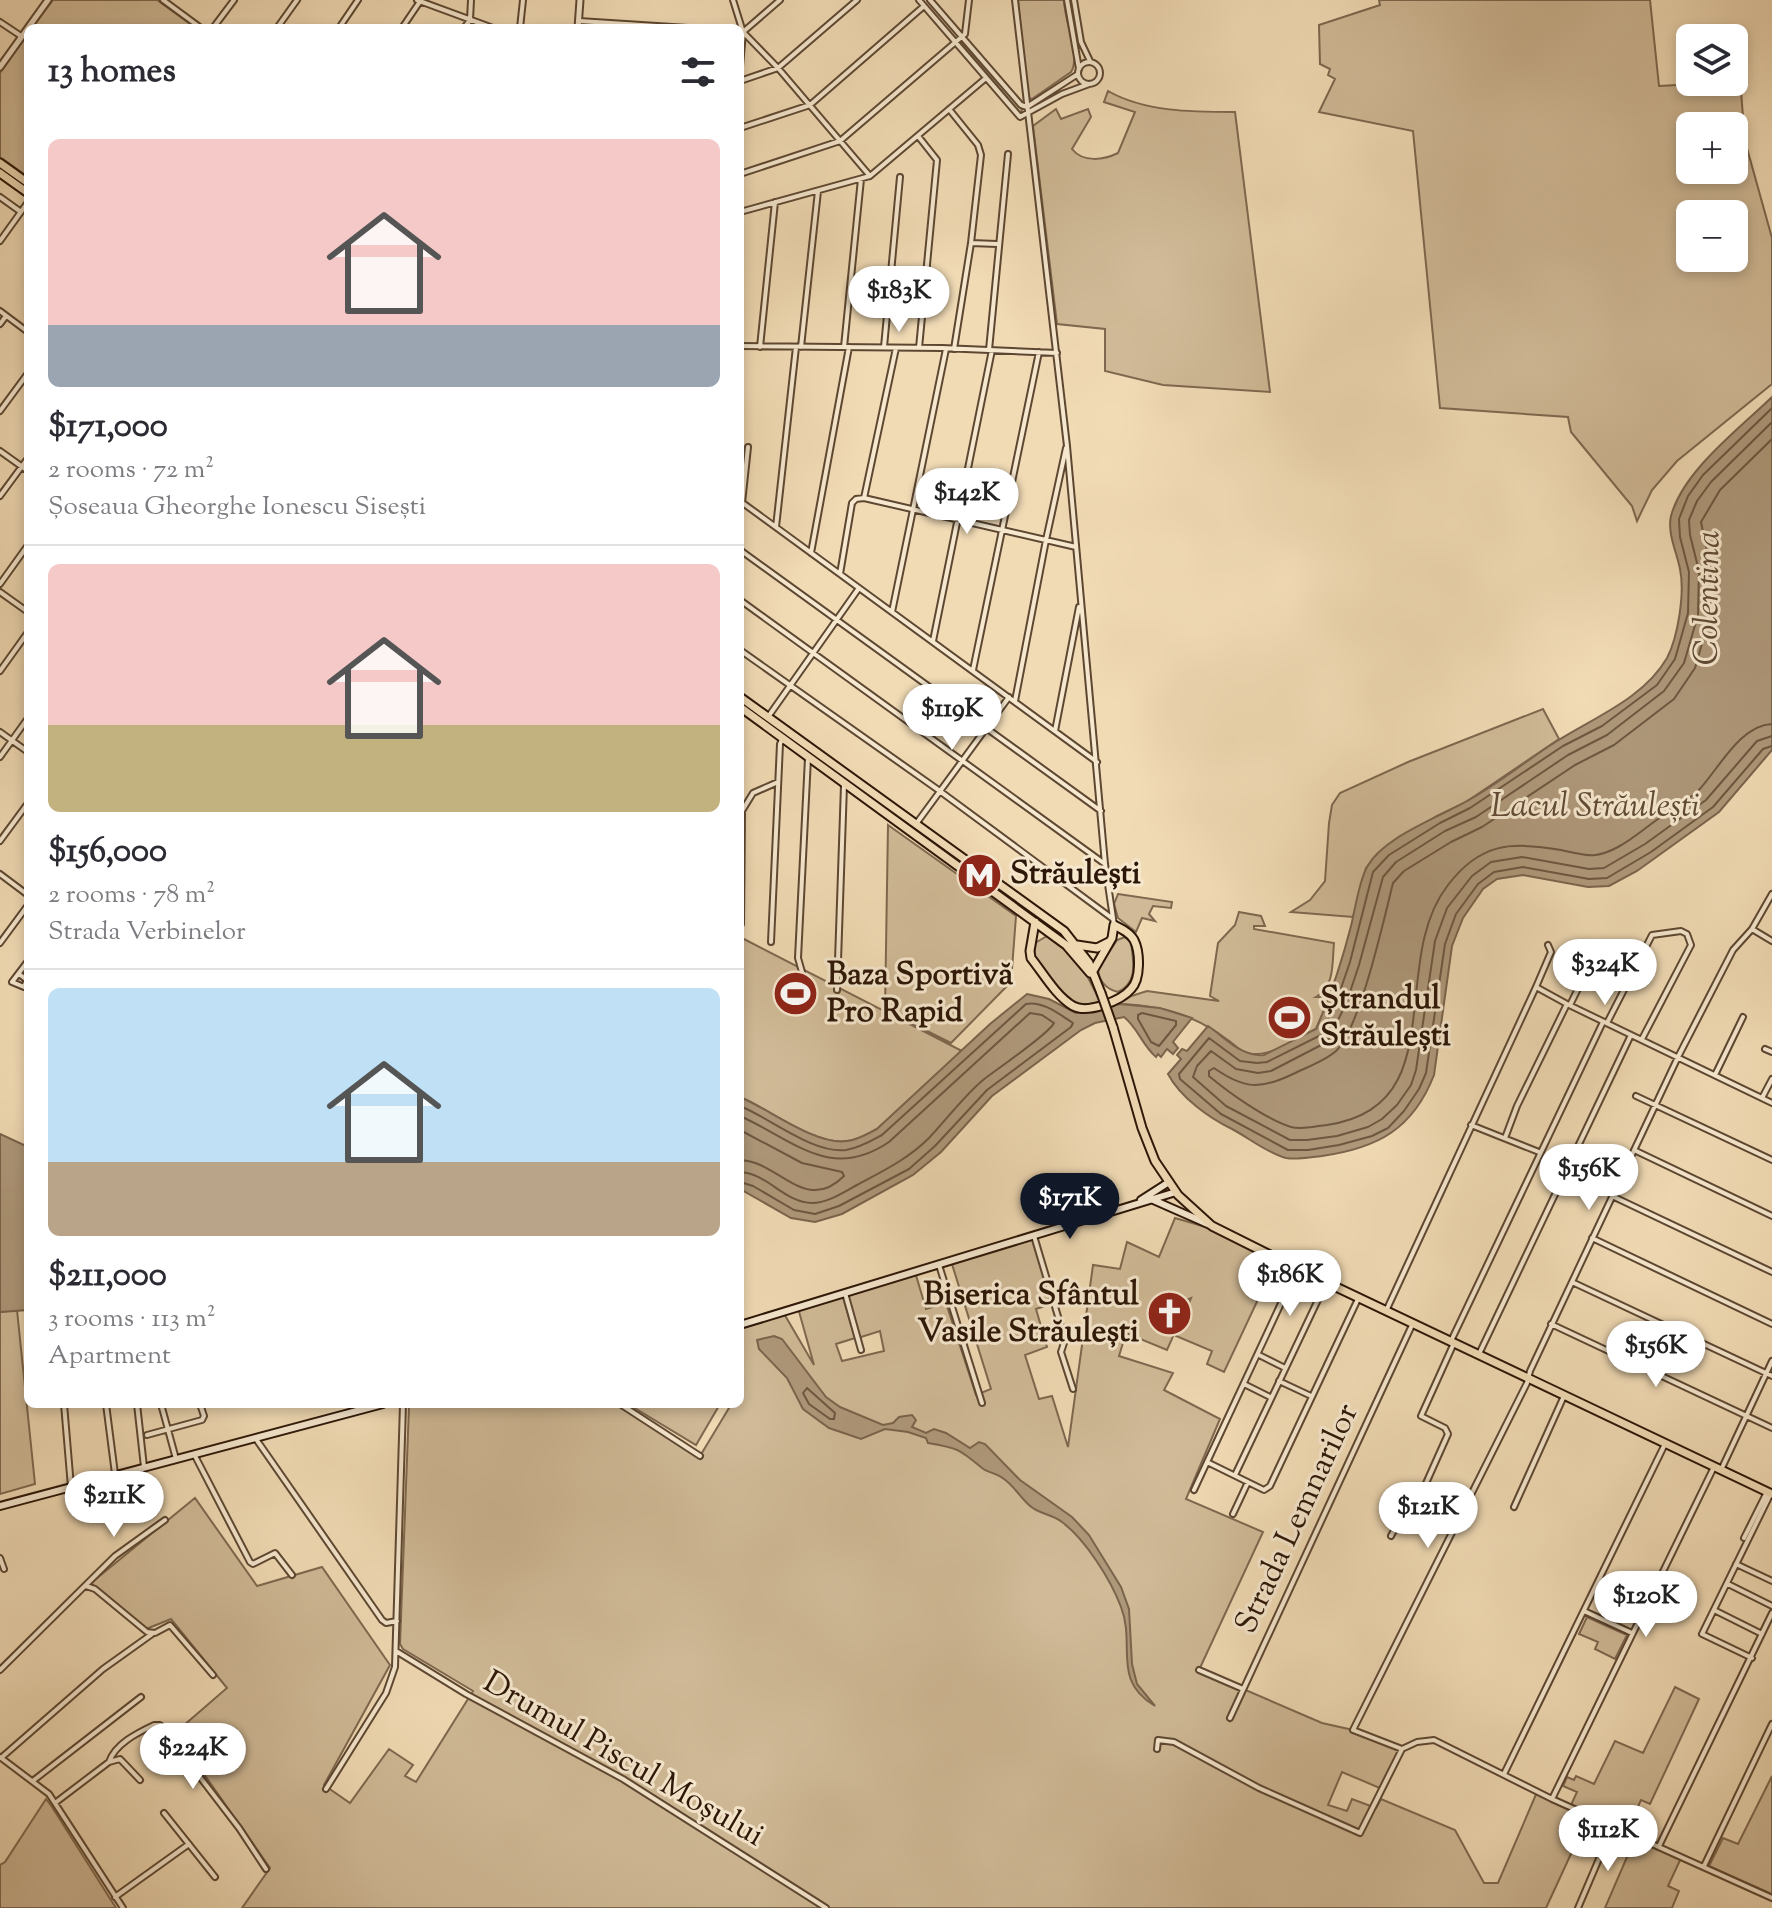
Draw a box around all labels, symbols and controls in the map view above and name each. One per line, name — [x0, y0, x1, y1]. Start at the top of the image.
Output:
map controls — [1676, 24, 1748, 272]
button: layers — [1676, 24, 1748, 96]
text: 13 homes — [48, 48, 176, 97]
icon: filters — [676, 50, 720, 94]
button: + — [1676, 112, 1748, 184]
icon: home — [312, 191, 456, 335]
button: − — [1676, 200, 1748, 272]
pin: $183K — [843, 266, 955, 334]
text: $183K — [866, 273, 932, 310]
text: $171,000 — [48, 403, 168, 452]
text: 2 rooms · 72 m² — [48, 452, 214, 489]
pin: $142K — [911, 468, 1023, 536]
text: $142K — [934, 475, 1000, 512]
text: Șoseaua Gheorghe Ionescu Sisești — [48, 489, 426, 526]
water label: Colentina — [1683, 530, 1735, 666]
icon: home — [312, 616, 456, 760]
pin: $119K — [896, 684, 1008, 752]
text: $119K — [921, 691, 983, 728]
water label: Lacul Străulești — [1490, 783, 1700, 832]
text: $156,000 — [48, 828, 167, 877]
metro station icon: Străulești — [955, 851, 1003, 899]
place label: Străulești — [1010, 852, 1141, 898]
text: 2 rooms · 78 m² — [48, 877, 215, 914]
text: Strada Verbinelor — [48, 914, 246, 951]
pin: $324K — [1549, 939, 1661, 1007]
text: $324K — [1571, 946, 1639, 983]
place label: Baza Sportivă Pro Rapid — [827, 953, 1014, 1036]
sports icon: Baza Sportivă Pro Rapid — [772, 970, 820, 1018]
place label: Ștrandul Străulești — [1320, 977, 1451, 1060]
sports icon: Ștrandul Străulești — [1265, 994, 1313, 1042]
icon: home — [312, 1040, 456, 1184]
pin: $156K — [1533, 1144, 1645, 1212]
text: $156K — [1557, 1151, 1621, 1188]
pin: $171K — [1014, 1173, 1126, 1241]
text: $171K — [1038, 1180, 1102, 1217]
pin: $186K — [1234, 1250, 1346, 1318]
text: $211,000 — [48, 1252, 167, 1301]
text: $186K — [1256, 1257, 1324, 1294]
place label: Biserica Sfântul Vasile Străulești — [917, 1273, 1139, 1356]
church icon: Biserica Sfântul Vasile Străulești — [1146, 1290, 1194, 1338]
text: 3 rooms · 113 m² — [48, 1301, 216, 1338]
pin: $156K — [1600, 1321, 1712, 1389]
text: $156K — [1624, 1328, 1688, 1365]
text: Apartment — [48, 1338, 171, 1375]
street label: Strada Lemnarilor — [1225, 1396, 1371, 1642]
pin: $211K — [58, 1471, 170, 1539]
text: $211K — [83, 1478, 145, 1515]
pin: $121K — [1372, 1482, 1484, 1550]
text: $121K — [1397, 1489, 1459, 1526]
pin: $120K — [1590, 1571, 1702, 1639]
text: $120K — [1612, 1578, 1680, 1615]
street label: Drumul Piscul Moșului — [474, 1661, 772, 1859]
pin: $224K — [137, 1723, 249, 1791]
text: $224K — [158, 1730, 228, 1767]
pin: $112K — [1552, 1805, 1664, 1873]
text: $112K — [1577, 1812, 1639, 1849]

